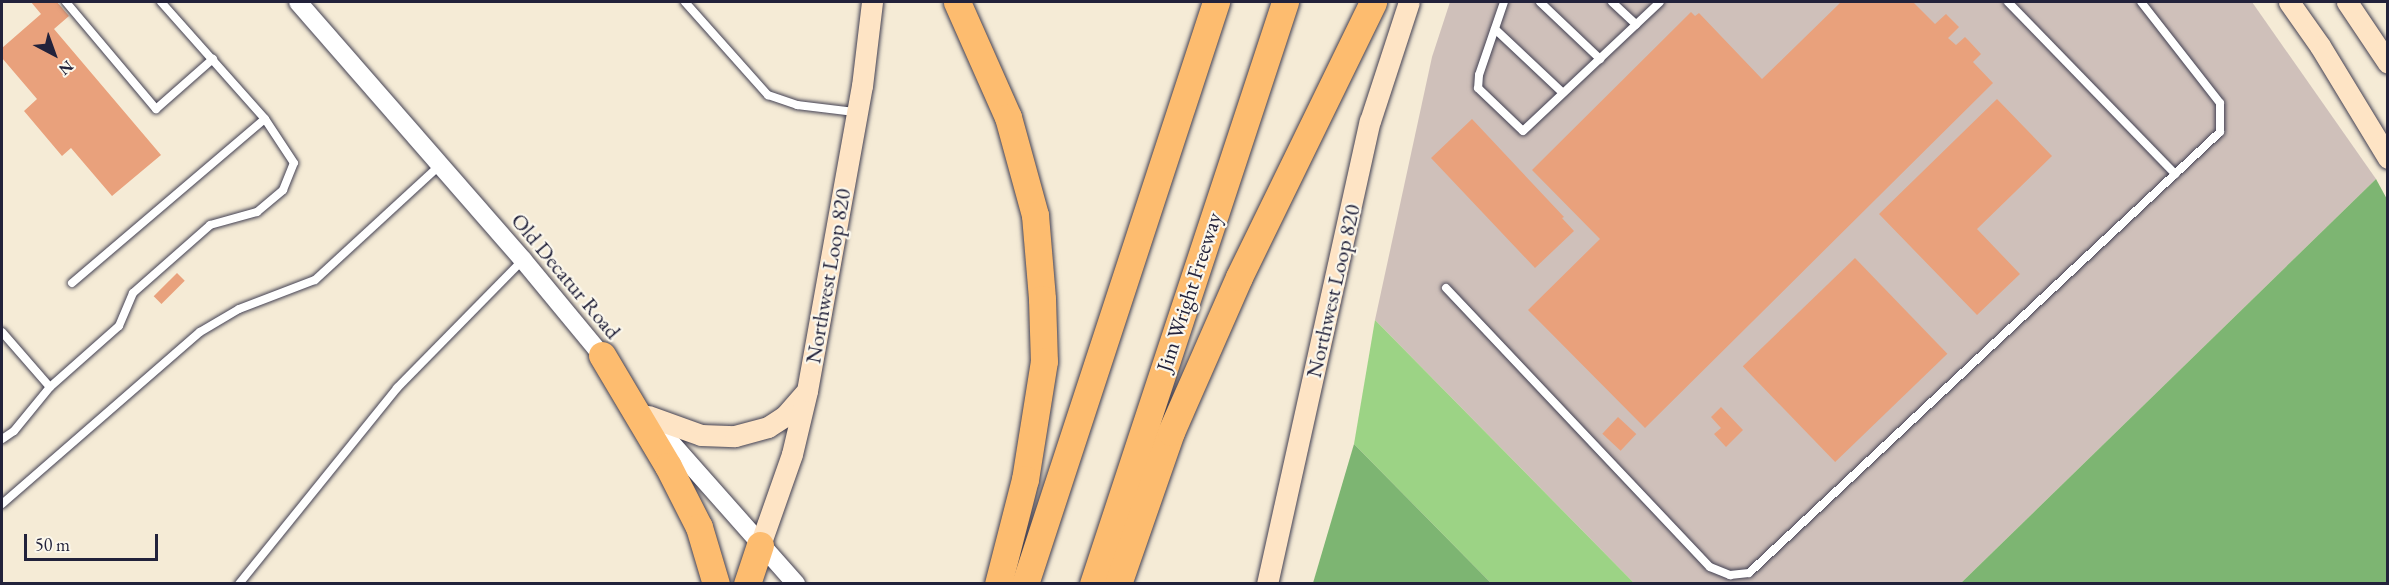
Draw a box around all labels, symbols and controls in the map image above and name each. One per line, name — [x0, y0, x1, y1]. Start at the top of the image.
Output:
north arrow — [24, 24, 84, 84]
text: N — [54, 56, 78, 80]
street label: Northwest Loop 820 — [800, 187, 856, 365]
street label: Northwest Loop 820 — [1300, 202, 1366, 380]
street label: Old Decatur Road — [506, 208, 626, 344]
street label: Jim Wright Freeway — [1151, 209, 1227, 375]
scale bar — [27, 522, 160, 560]
text: 50 m — [35, 533, 70, 556]

